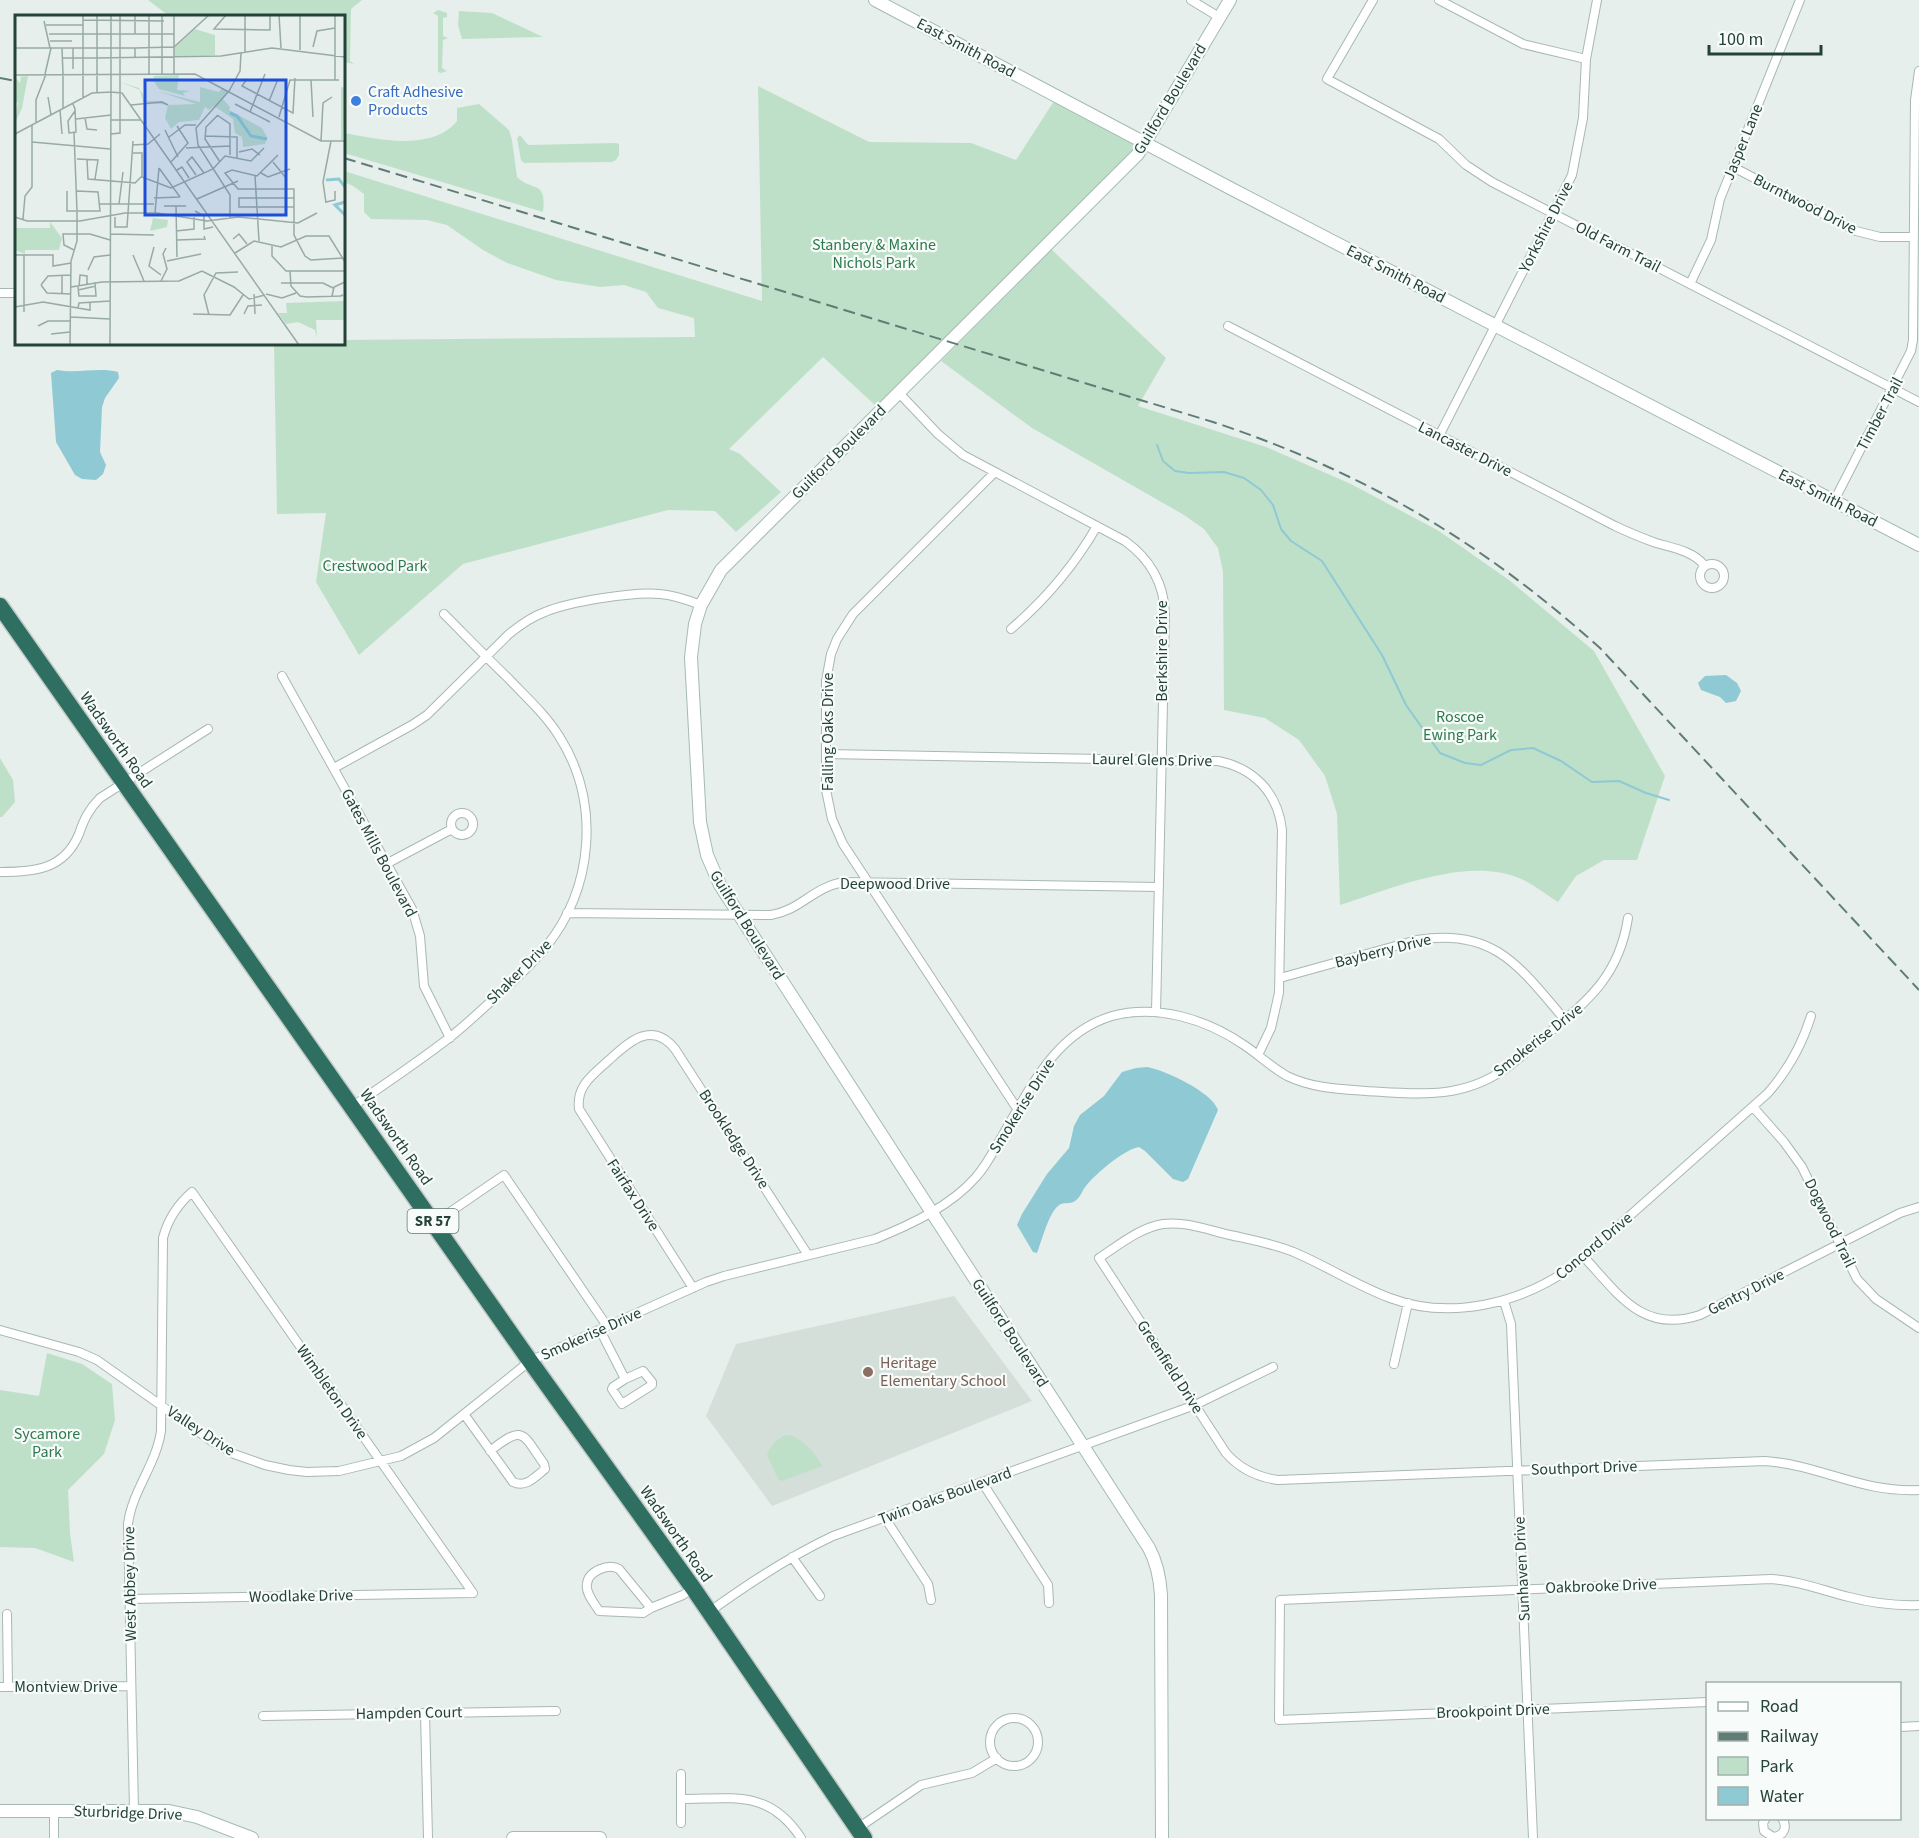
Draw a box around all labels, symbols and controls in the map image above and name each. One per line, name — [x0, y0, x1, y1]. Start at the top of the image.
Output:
street label: East Smith Road — [913, 13, 1019, 83]
inset map — [15, 15, 345, 345]
scale bar — [1709, 18, 1822, 56]
text: 100 m — [1718, 27, 1763, 52]
street label: Guilford Boulevard — [1128, 39, 1212, 159]
place label: Craft Adhesive Products — [368, 81, 463, 121]
marker: Craft Adhesive Products — [349, 94, 363, 108]
street label: Jasper Lane — [1718, 100, 1768, 183]
street label: Burntwood Drive — [1749, 168, 1861, 240]
street label: Yorkshire Drive — [1513, 178, 1578, 277]
street label: Old Farm Trail — [1571, 216, 1665, 278]
park label: Stanbery & Maxine Nichols Park — [812, 234, 936, 274]
street label: East Smith Road — [1342, 239, 1450, 309]
street label: Timber Trail — [1851, 373, 1909, 455]
street label: Guilford Boulevard — [787, 400, 891, 504]
street label: Lancaster Drive — [1414, 416, 1516, 482]
street label: East Smith Road — [1774, 463, 1882, 533]
park label: Crestwood Park — [322, 555, 428, 577]
street label: Berkshire Drive — [1151, 600, 1173, 702]
street label: Falling Oaks Drive — [817, 673, 839, 791]
street label: Wadsworth Road — [74, 687, 158, 793]
park label: Roscoe Ewing Park — [1423, 706, 1497, 746]
street label: Laurel Glens Drive — [1092, 748, 1212, 772]
street label: Gates Mills Boulevard — [336, 785, 422, 921]
street label: Guilford Boulevard — [704, 866, 790, 984]
street label: Deepwood Drive — [840, 873, 950, 895]
street label: Bayberry Drive — [1333, 928, 1434, 974]
street label: Shaker Drive — [481, 934, 557, 1010]
street label: Smokerise Drive — [1489, 998, 1587, 1082]
street label: Smokerise Drive — [984, 1054, 1060, 1158]
street label: Wadsworth Road — [354, 1084, 438, 1190]
street label: Brookledge Drive — [694, 1085, 774, 1193]
street label: Fairfax Drive — [601, 1154, 665, 1236]
street label: Dogwood Trail — [1799, 1175, 1861, 1271]
street label: Concord Drive — [1551, 1207, 1637, 1285]
road number: SR 57 — [408, 1209, 458, 1233]
street label: Gentry Drive — [1704, 1263, 1788, 1321]
street label: Guilford Boulevard — [967, 1274, 1053, 1392]
street label: Smokerise Drive — [537, 1302, 645, 1366]
street label: Greenfield Drive — [1132, 1316, 1208, 1418]
street label: Wimbleton Drive — [291, 1340, 373, 1444]
place label: Heritage Elementary School — [880, 1352, 1006, 1392]
marker: Heritage Elementary School — [861, 1365, 875, 1379]
street label: Valley Drive — [163, 1401, 240, 1461]
park label: Sycamore Park — [14, 1423, 80, 1463]
street label: Southport Drive — [1530, 1455, 1638, 1481]
street label: Twin Oaks Boulevard — [875, 1462, 1015, 1530]
street label: Wadsworth Road — [634, 1481, 718, 1587]
street label: Sunhaven Drive — [1508, 1516, 1536, 1622]
street label: West Abbey Drive — [118, 1526, 142, 1642]
street label: Oakbrooke Drive — [1545, 1573, 1657, 1599]
street label: Woodlake Drive — [249, 1584, 353, 1608]
street label: Montview Drive — [14, 1676, 118, 1698]
legend — [1706, 1682, 1901, 1820]
text: Road — [1760, 1694, 1799, 1719]
street label: Brookpoint Drive — [1436, 1698, 1550, 1724]
street label: Hampden Court — [355, 1701, 463, 1725]
text: Railway — [1760, 1724, 1819, 1749]
text: Park — [1760, 1754, 1794, 1779]
text: Water — [1760, 1784, 1804, 1809]
street label: Sturbridge Drive — [73, 1800, 183, 1826]

